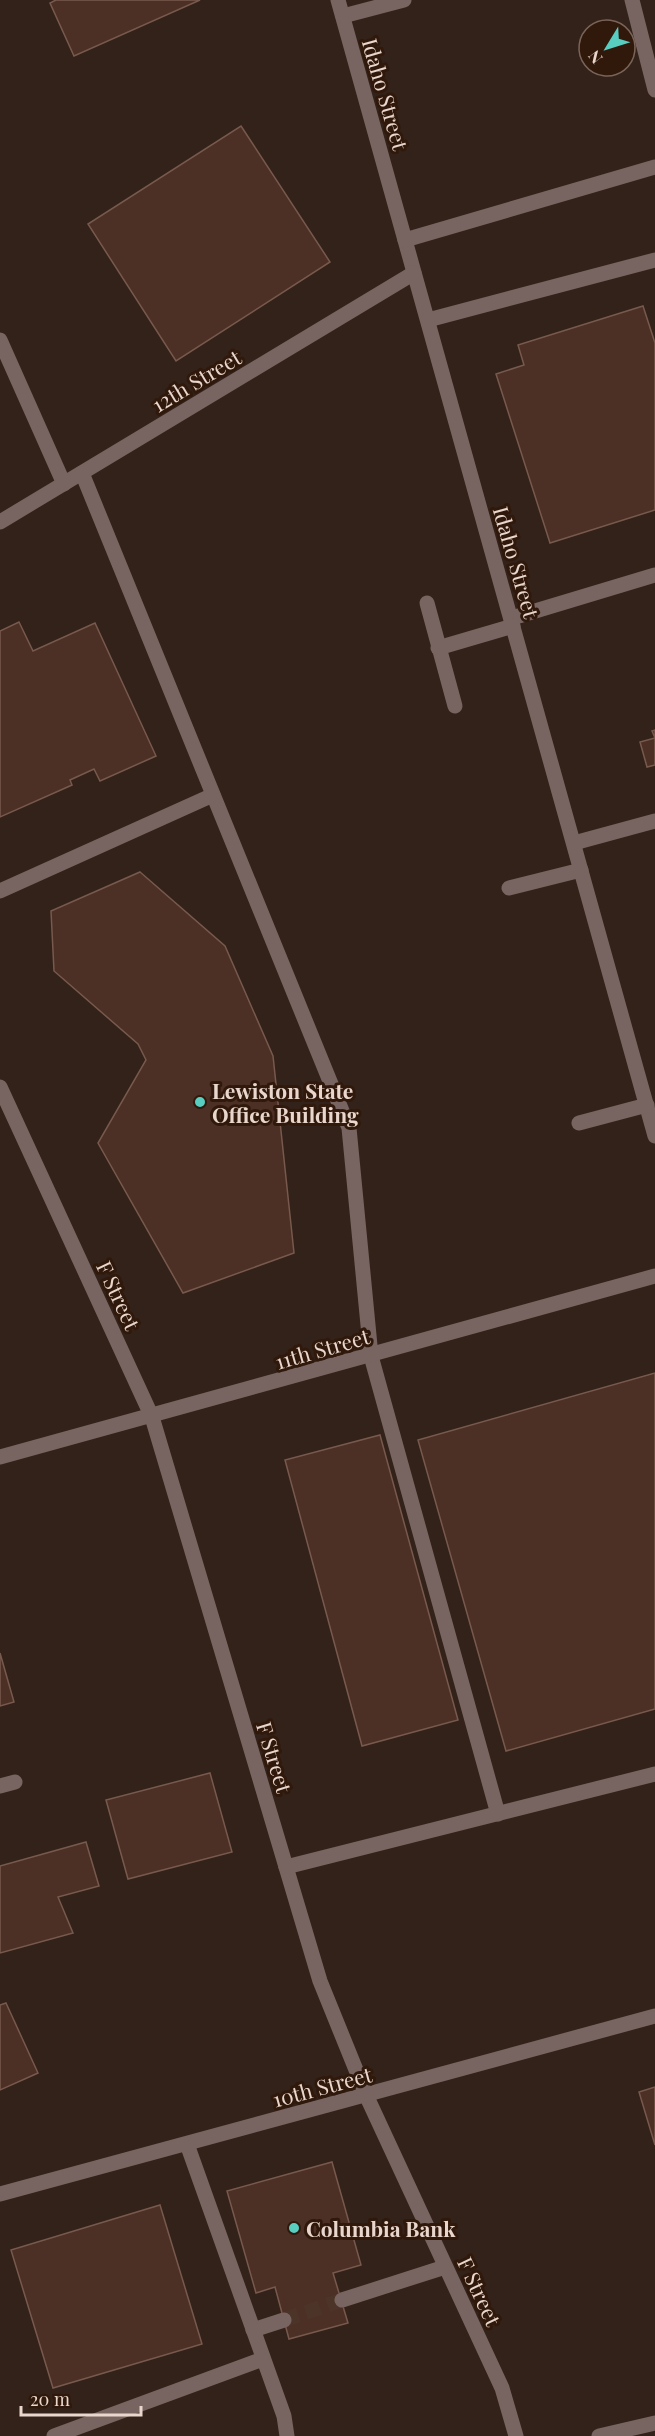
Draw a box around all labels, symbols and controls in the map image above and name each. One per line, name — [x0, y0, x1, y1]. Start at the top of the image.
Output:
north arrow — [577, 18, 637, 78]
street label: Idaho Street — [357, 35, 415, 154]
text: N — [583, 46, 607, 69]
street label: 12th Street — [146, 342, 246, 418]
street label: Idaho Street — [488, 503, 546, 622]
place label: Lewiston State Office Building — [212, 1076, 359, 1128]
marker: Lewiston State Office Building — [193, 1095, 207, 1109]
street label: F Street — [91, 1256, 147, 1335]
street label: 11th Street — [272, 1321, 373, 1375]
street label: F Street — [251, 1718, 299, 1797]
street label: 10th Street — [269, 2059, 375, 2113]
place label: Columbia Bank — [306, 2214, 456, 2242]
marker: Columbia Bank — [287, 2221, 301, 2235]
street label: F Street — [452, 2252, 508, 2331]
scale bar — [21, 2379, 141, 2417]
text: 20 m — [30, 2387, 70, 2411]

